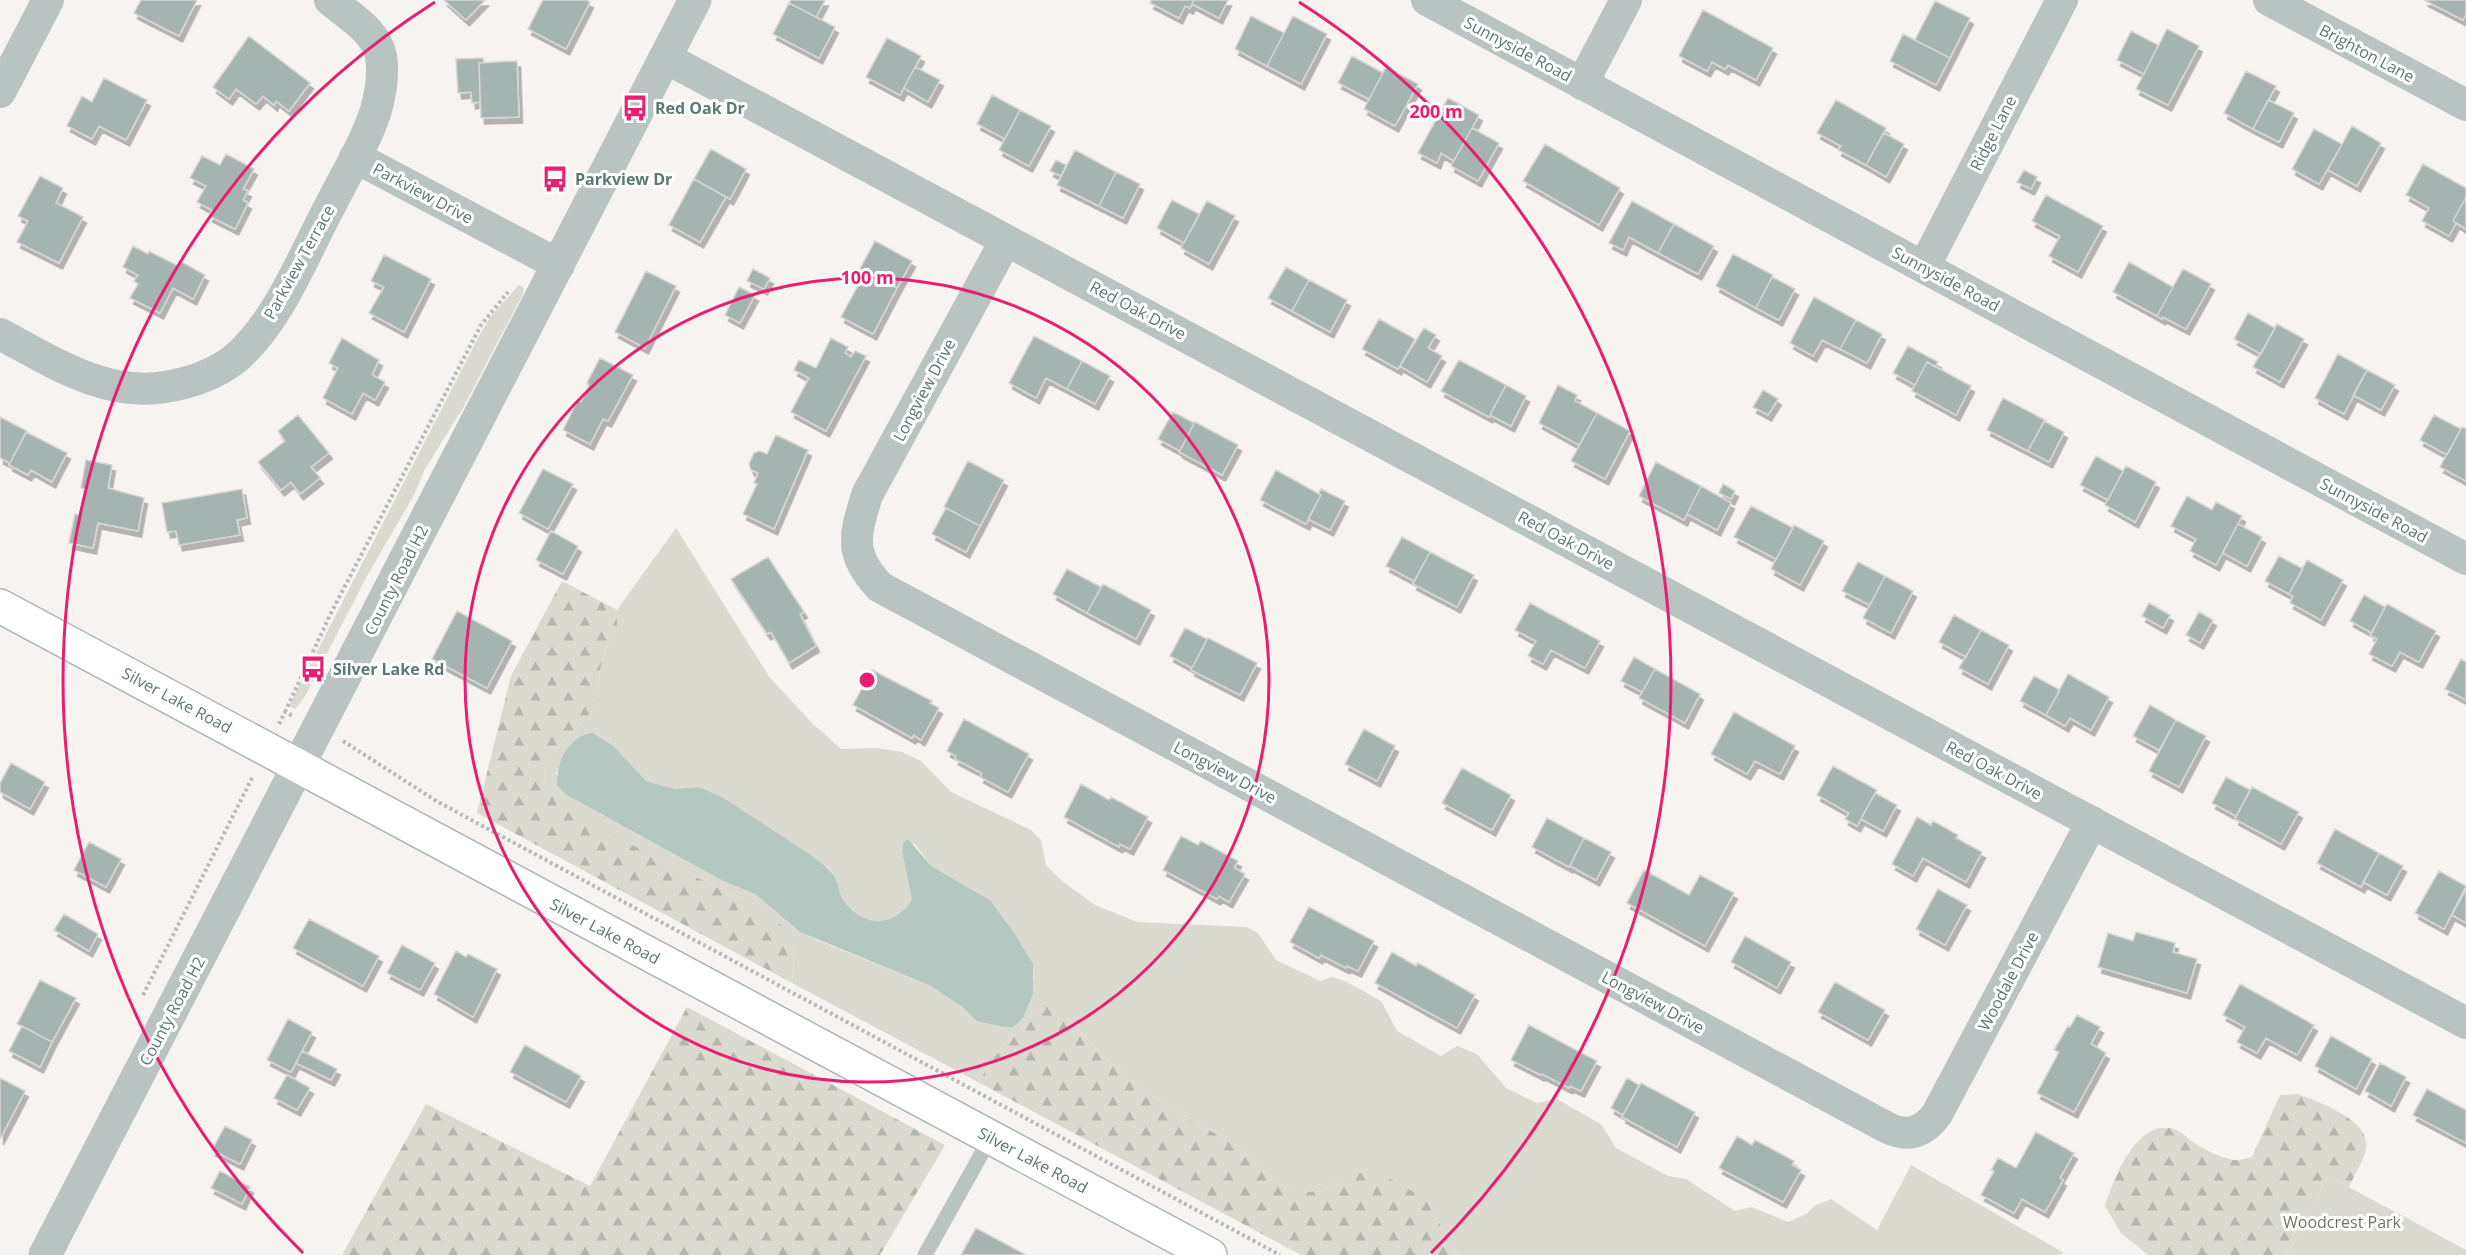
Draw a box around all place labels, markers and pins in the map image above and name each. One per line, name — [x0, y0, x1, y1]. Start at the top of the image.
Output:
bus stop icon: Red Oak Dr — [620, 93, 650, 123]
place label: Red Oak Dr — [655, 97, 745, 119]
bus stop icon: Parkview Dr — [540, 164, 570, 194]
place label: Parkview Dr — [575, 168, 672, 190]
bus stop icon: Silver Lake Rd — [298, 654, 328, 684]
place label: Silver Lake Rd — [333, 658, 444, 680]
centre of rings — [857, 670, 877, 690]

